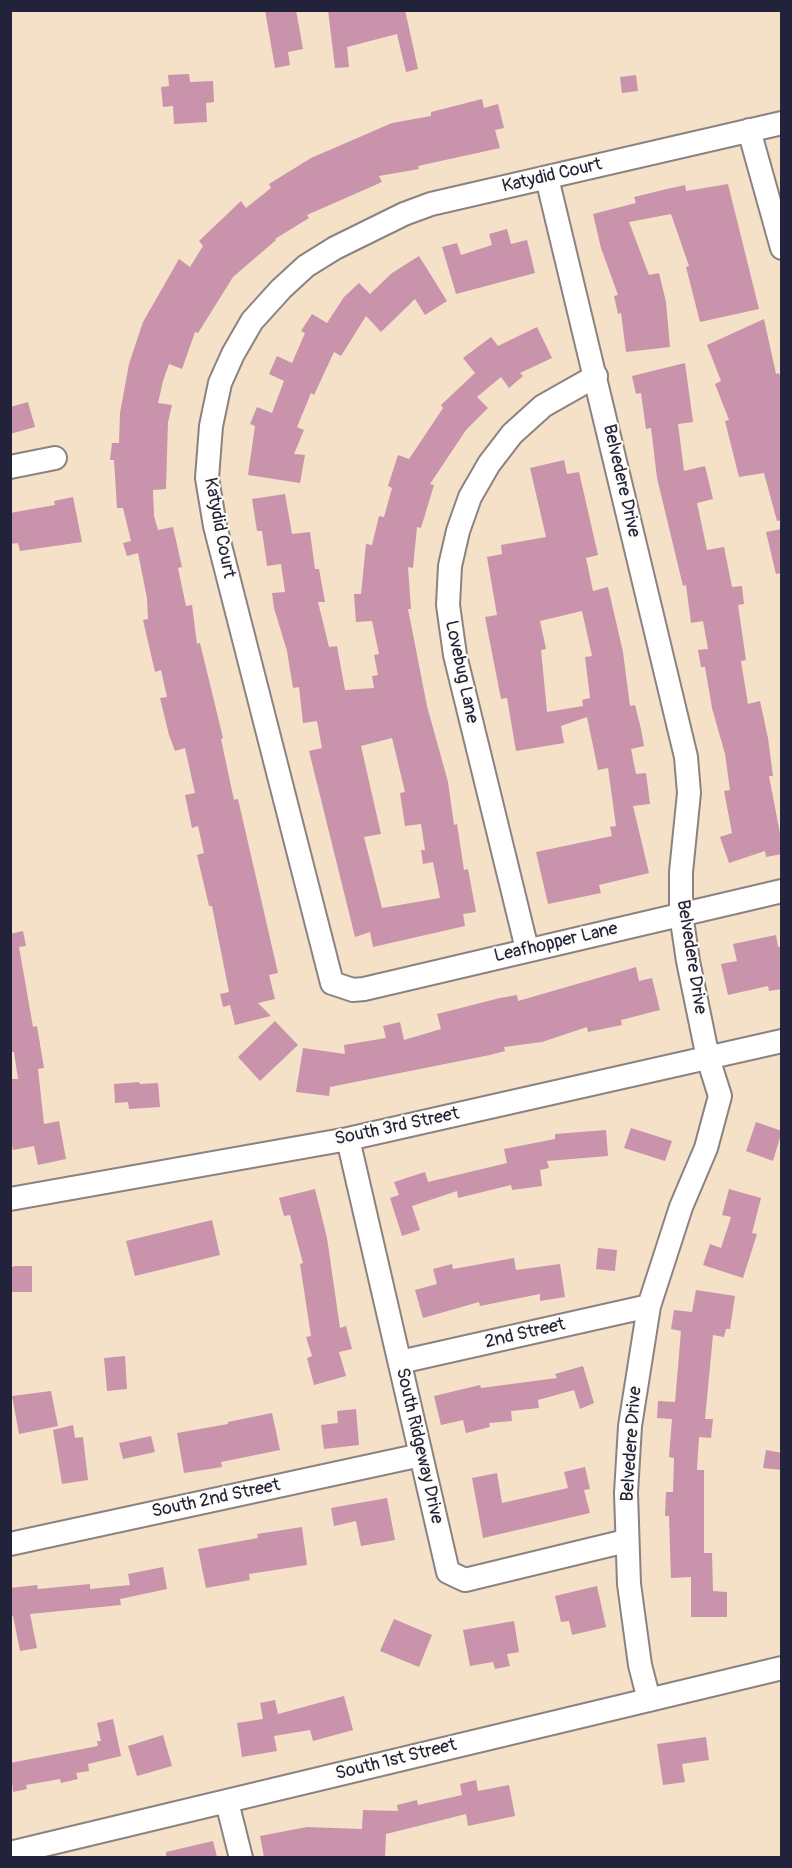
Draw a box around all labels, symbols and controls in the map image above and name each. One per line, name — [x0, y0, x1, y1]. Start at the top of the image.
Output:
street label: Katydid Court — [500, 154, 604, 198]
street label: Belvedere Drive — [597, 422, 645, 540]
street label: Katydid Court — [199, 476, 239, 580]
street label: Lovebug Lane — [440, 619, 482, 725]
street label: Belvedere Drive — [671, 898, 711, 1016]
street label: Leafhopper Lane — [492, 918, 620, 968]
street label: South 3rd Street — [333, 1103, 461, 1151]
street label: 2nd Street — [483, 1314, 567, 1354]
street label: South Ridgeway Drive — [391, 1366, 447, 1526]
street label: Belvedere Drive — [617, 1386, 647, 1502]
street label: South 2nd Street — [150, 1475, 282, 1523]
street label: South 1st Street — [333, 1735, 459, 1785]

